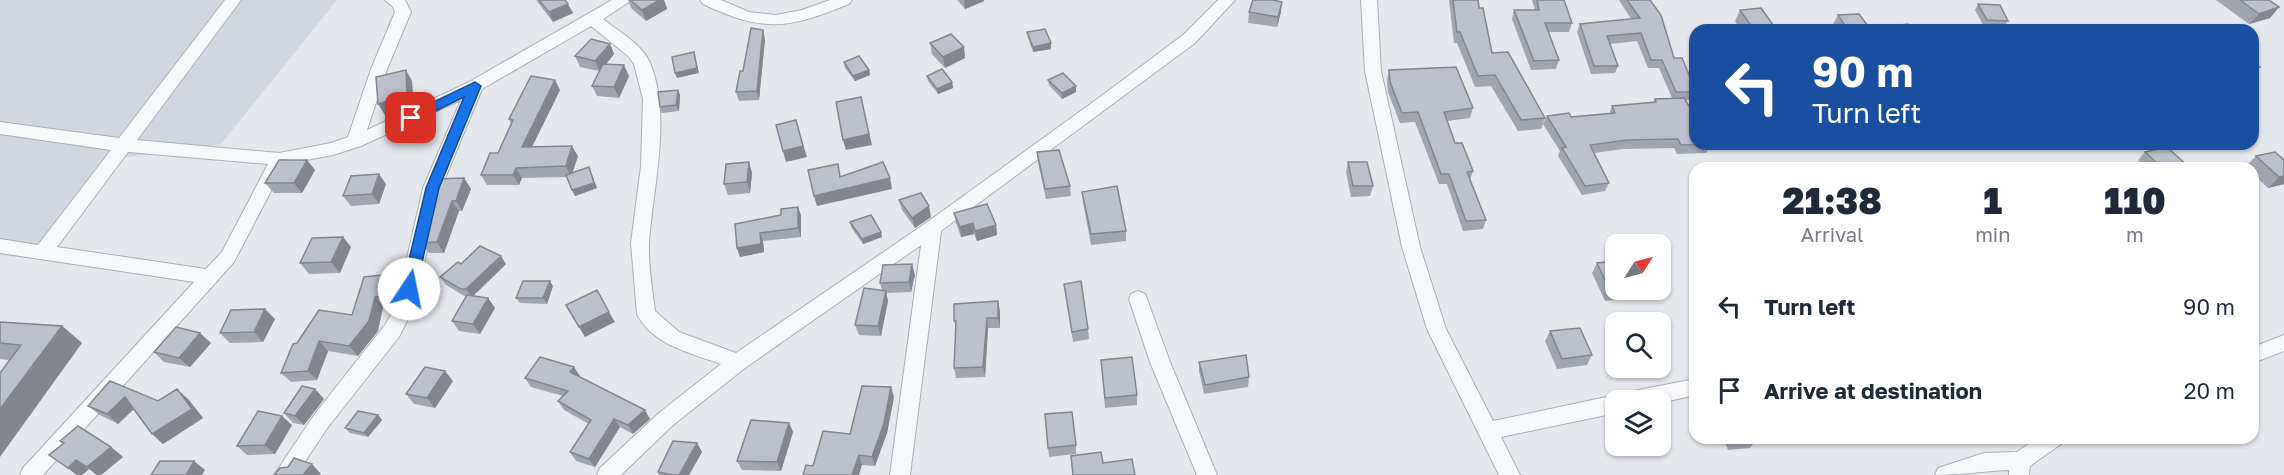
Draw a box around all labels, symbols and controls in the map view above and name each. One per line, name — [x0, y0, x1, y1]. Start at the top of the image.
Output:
text: 90 m — [1812, 46, 1913, 96]
icon: left — [1713, 48, 1791, 126]
pin — [385, 92, 436, 143]
text: Turn left — [1812, 97, 1921, 129]
icon: arrive — [394, 101, 427, 134]
text: 21:38 — [1782, 179, 1882, 222]
text: 1 — [1983, 179, 2002, 222]
text: 110 — [2104, 179, 2166, 222]
text: Arrival — [1801, 222, 1863, 246]
text: min — [1975, 222, 2011, 246]
text: m — [2126, 222, 2144, 246]
north arrow — [1605, 234, 1671, 300]
map controls — [1605, 234, 1671, 456]
position arrow — [377, 257, 441, 321]
icon: left — [1713, 290, 1746, 323]
text: Turn left — [1764, 293, 1855, 320]
text: 90 m — [2183, 293, 2235, 320]
button: search — [1605, 312, 1671, 378]
icon: arrive — [1713, 374, 1746, 407]
text: Arrive at destination — [1764, 377, 1982, 404]
text: 20 m — [2184, 377, 2235, 404]
button: layers — [1605, 390, 1671, 456]

